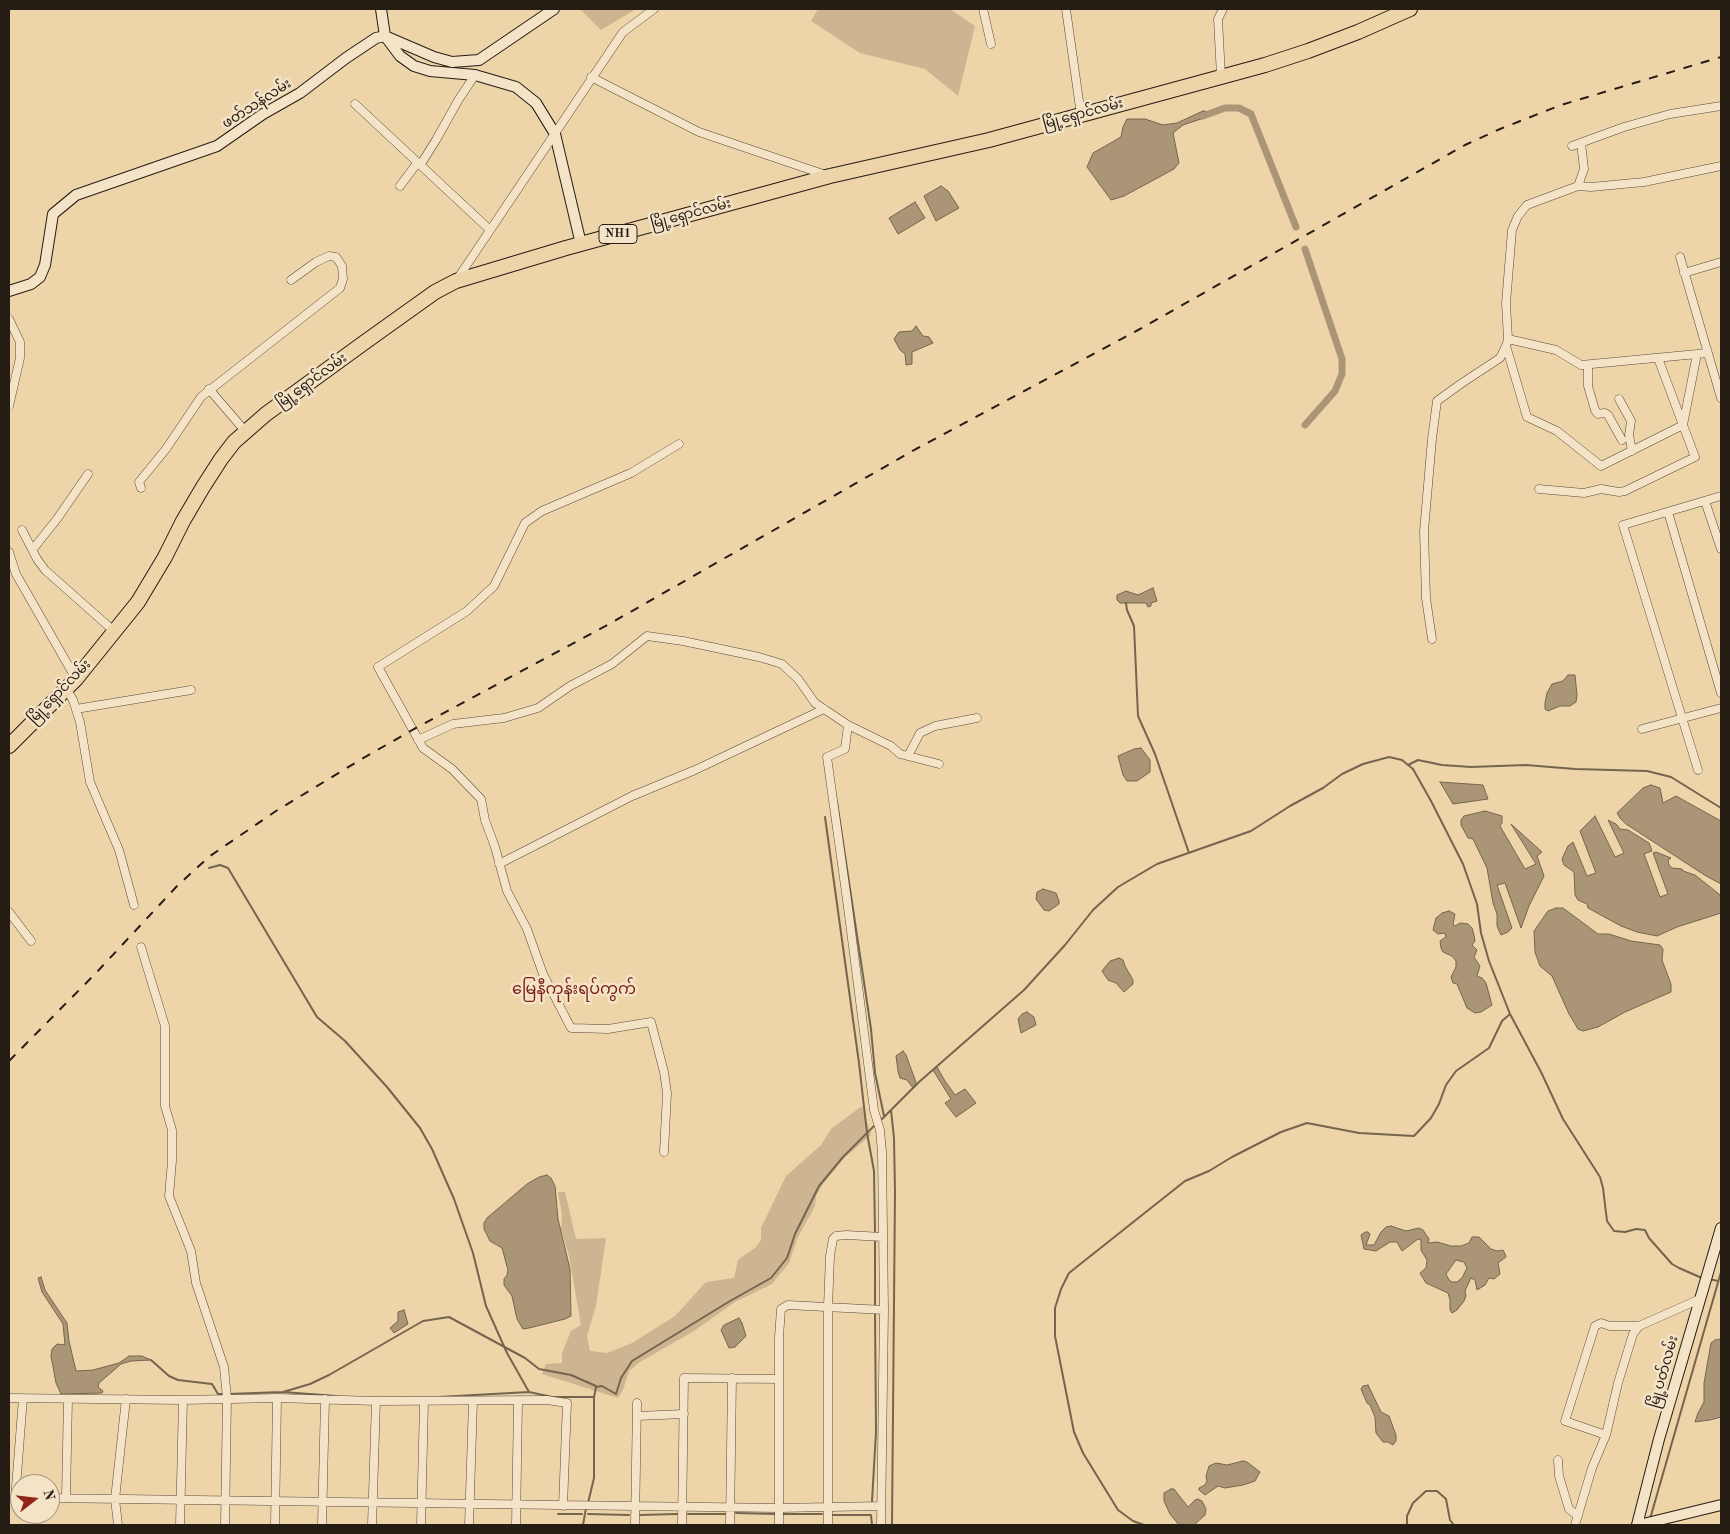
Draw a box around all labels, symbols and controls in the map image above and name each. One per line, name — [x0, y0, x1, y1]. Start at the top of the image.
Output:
street label: ဖတ်သန်လမ်း — [219, 75, 295, 133]
street label: မြို့ရှောင်လမ်း — [1041, 95, 1125, 133]
street label: မြို့ရှောင်လမ်း — [649, 195, 733, 233]
road number: NH1 — [599, 224, 637, 243]
street label: မြို့ရှောင်လမ်း — [274, 350, 350, 412]
street label: မြို့ရှောင်လမ်း — [25, 656, 95, 728]
district label: မြေနီကုန်းရပ်ကွက် — [512, 980, 636, 1000]
street label: မြို့ပတ်လမ်း — [1646, 1334, 1682, 1410]
north arrow — [10, 1474, 60, 1524]
text: N — [40, 1488, 57, 1502]

